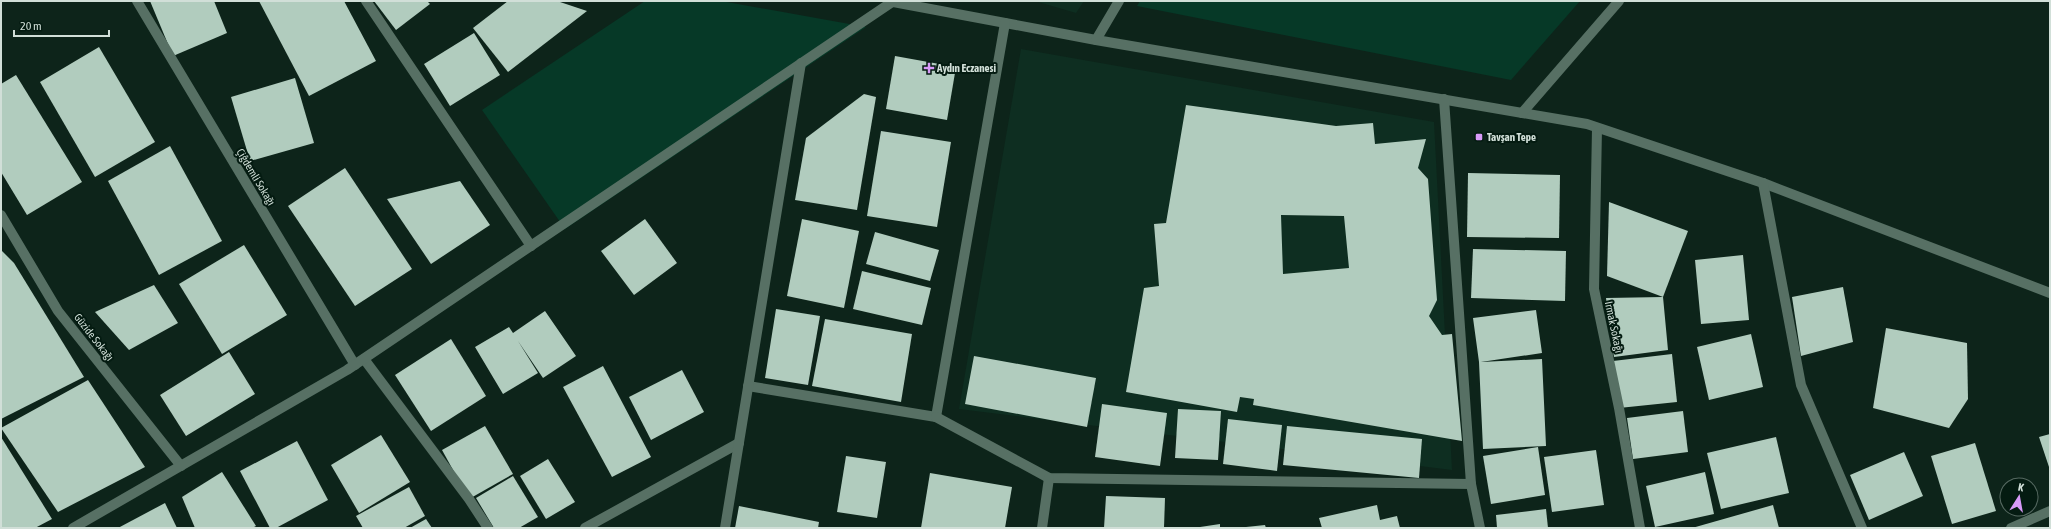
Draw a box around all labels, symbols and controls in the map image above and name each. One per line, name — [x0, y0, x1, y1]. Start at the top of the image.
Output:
scale bar — [14, 12, 109, 38]
text: 20 m — [20, 19, 42, 33]
place label: Aydın Eczanesi — [936, 62, 996, 74]
marker: Aydın Eczanesi — [924, 63, 934, 73]
place label: Tavşan Tepe — [1487, 131, 1536, 143]
marker: Tavşan Tepe — [1474, 132, 1484, 142]
street label: Çiğdemli Sokağı — [234, 146, 278, 208]
street label: Irmak Sokağı — [1603, 300, 1625, 354]
street label: Güzide Sokağı — [72, 311, 116, 363]
north arrow — [1999, 477, 2039, 517]
text: K — [2017, 481, 2025, 494]

